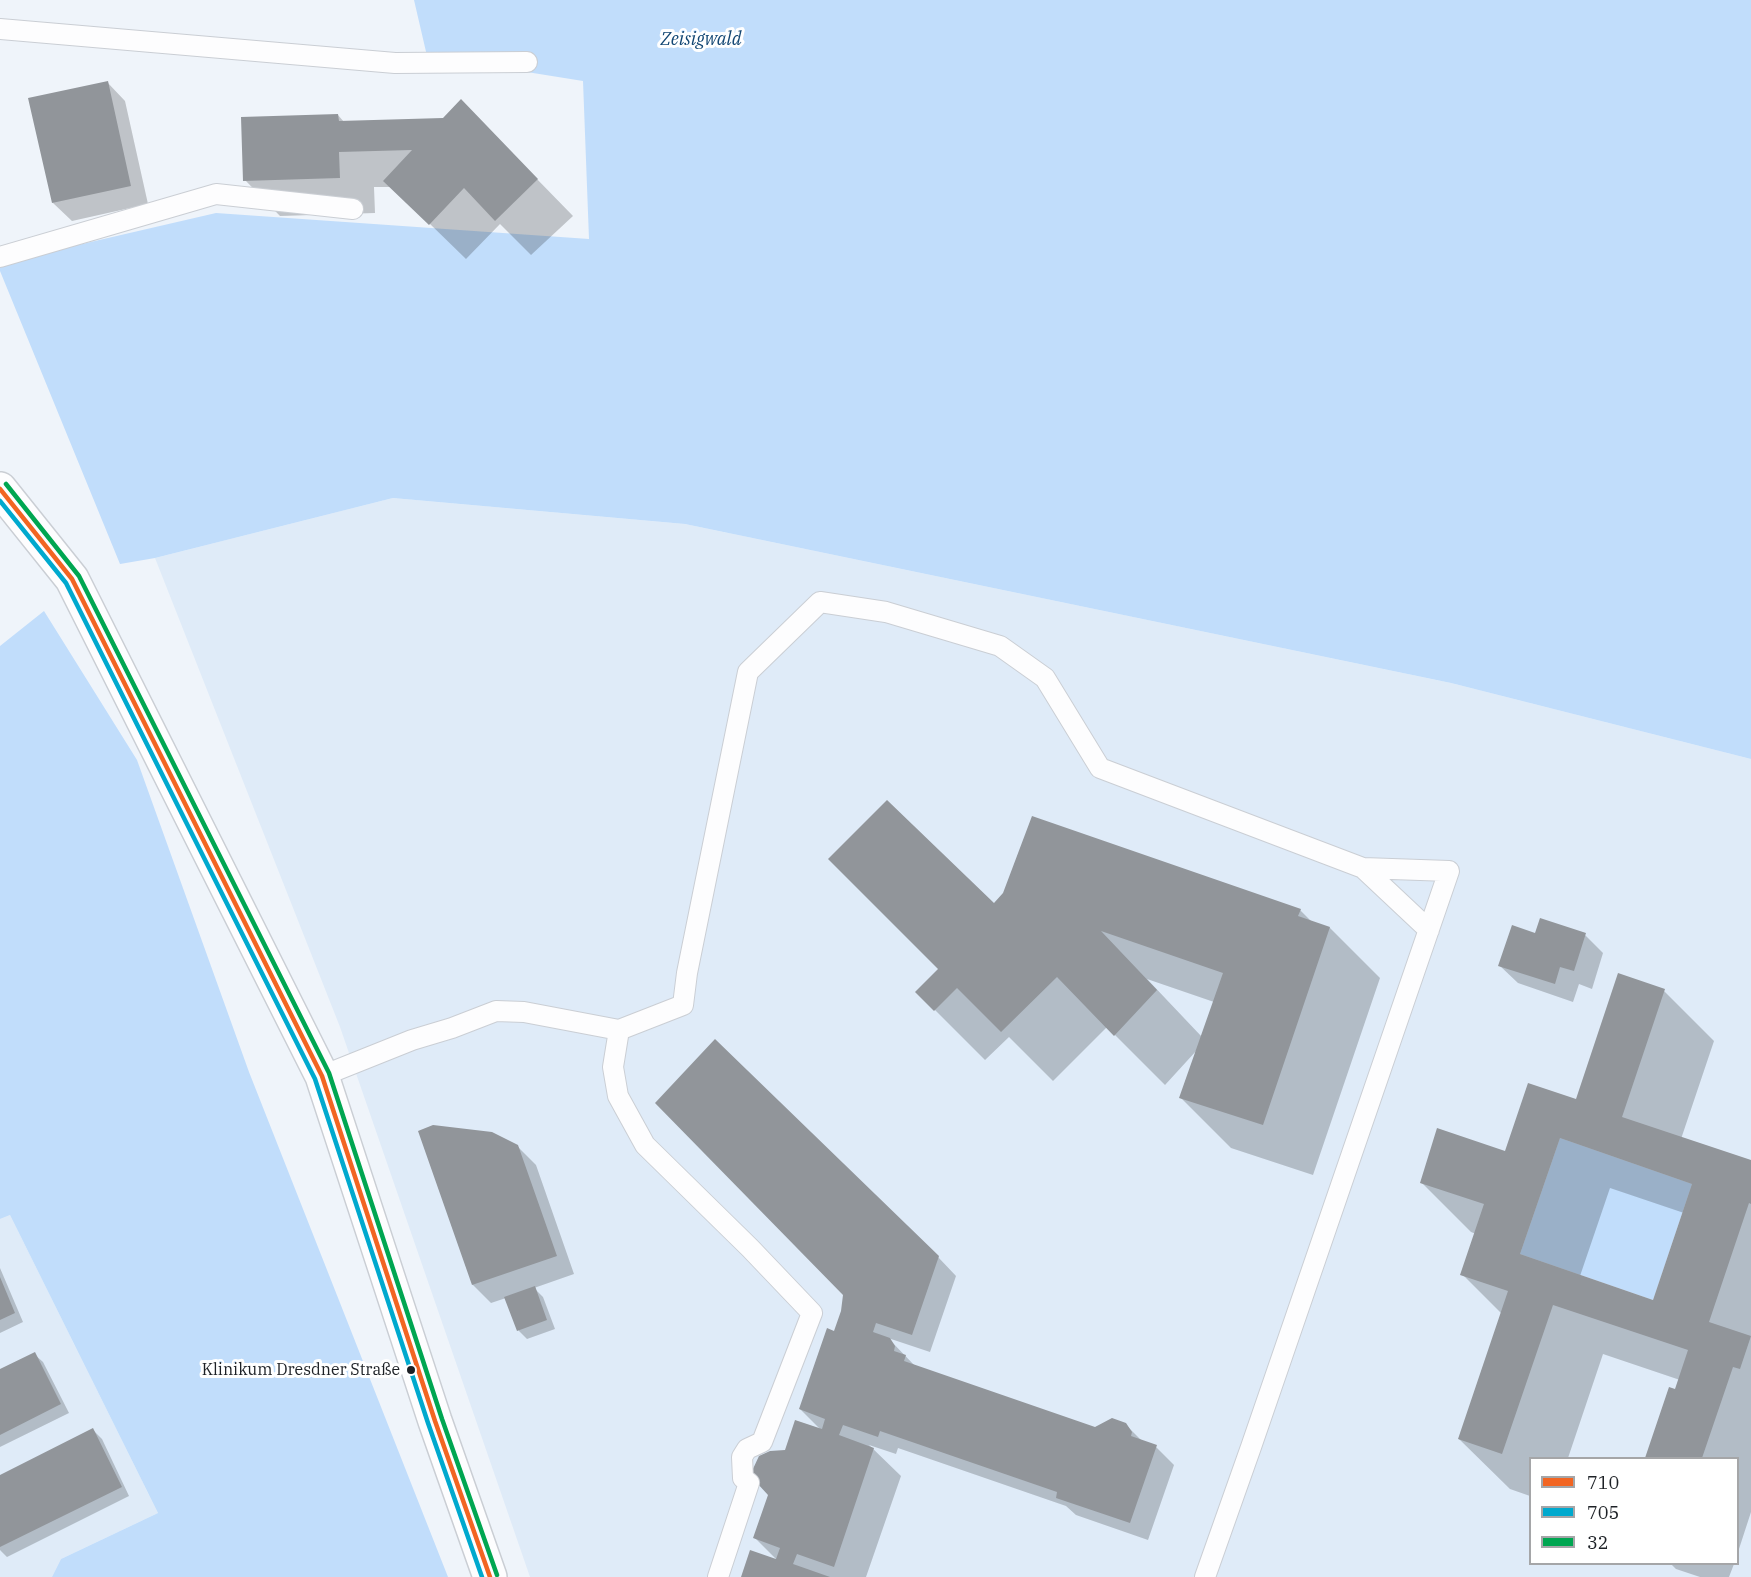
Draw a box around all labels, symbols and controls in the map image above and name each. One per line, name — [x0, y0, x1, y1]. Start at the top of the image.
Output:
park label: Zeisigwald — [661, 29, 741, 51]
place label: Klinikum Dresdner Straße — [202, 1360, 400, 1380]
marker: Klinikum Dresdner Straße — [405, 1364, 417, 1376]
legend — [1529, 1457, 1739, 1565]
text: 710 — [1587, 1471, 1619, 1494]
text: 705 — [1587, 1501, 1619, 1524]
text: 32 — [1587, 1531, 1609, 1554]

